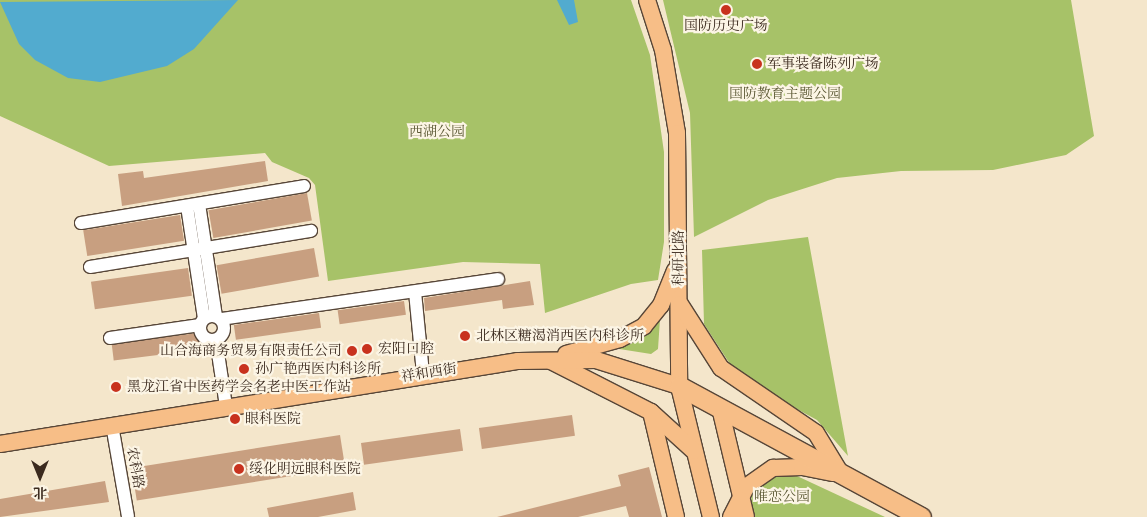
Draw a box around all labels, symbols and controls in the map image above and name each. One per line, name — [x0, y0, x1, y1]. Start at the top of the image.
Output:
marker: 国防历史广场 — [720, 4, 732, 16]
place label: 国防历史广场 — [684, 18, 768, 34]
place label: 军事装备陈列广场 — [767, 56, 879, 72]
marker: 军事装备陈列广场 — [751, 58, 763, 70]
park label: 国防教育主题公园 — [729, 86, 841, 102]
park label: 西湖公园 — [409, 124, 465, 140]
street label: 科研北路 — [671, 230, 687, 286]
place label: 北林区糖渴消西医内科诊所 — [476, 328, 644, 344]
marker: 北林区糖渴消西医内科诊所 — [458, 329, 472, 343]
place label: 宏阳口腔 — [378, 341, 434, 357]
marker: 宏阳口腔 — [360, 342, 374, 356]
place label: 山合海商务贸易有限责任公司 — [160, 343, 342, 359]
marker: 山合海商务贸易有限责任公司 — [346, 345, 358, 357]
street label: 祥和西街 — [400, 360, 458, 386]
place label: 孙广艳西医内科诊所 — [255, 361, 381, 377]
marker: 孙广艳西医内科诊所 — [237, 362, 251, 376]
place label: 黑龙江省中医药学会名老中医工作站 — [127, 379, 351, 395]
marker: 黑龙江省中医药学会名老中医工作站 — [109, 380, 123, 394]
place label: 眼科医院 — [245, 411, 301, 427]
marker: 眼科医院 — [229, 413, 241, 425]
street label: 农科路 — [123, 446, 147, 490]
north arrow — [15, 452, 65, 502]
place label: 绥化明远眼科医院 — [249, 461, 361, 477]
marker: 绥化明远眼科医院 — [233, 463, 245, 475]
text: 北 — [33, 483, 47, 501]
park label: 唯恋公园 — [754, 489, 810, 505]

